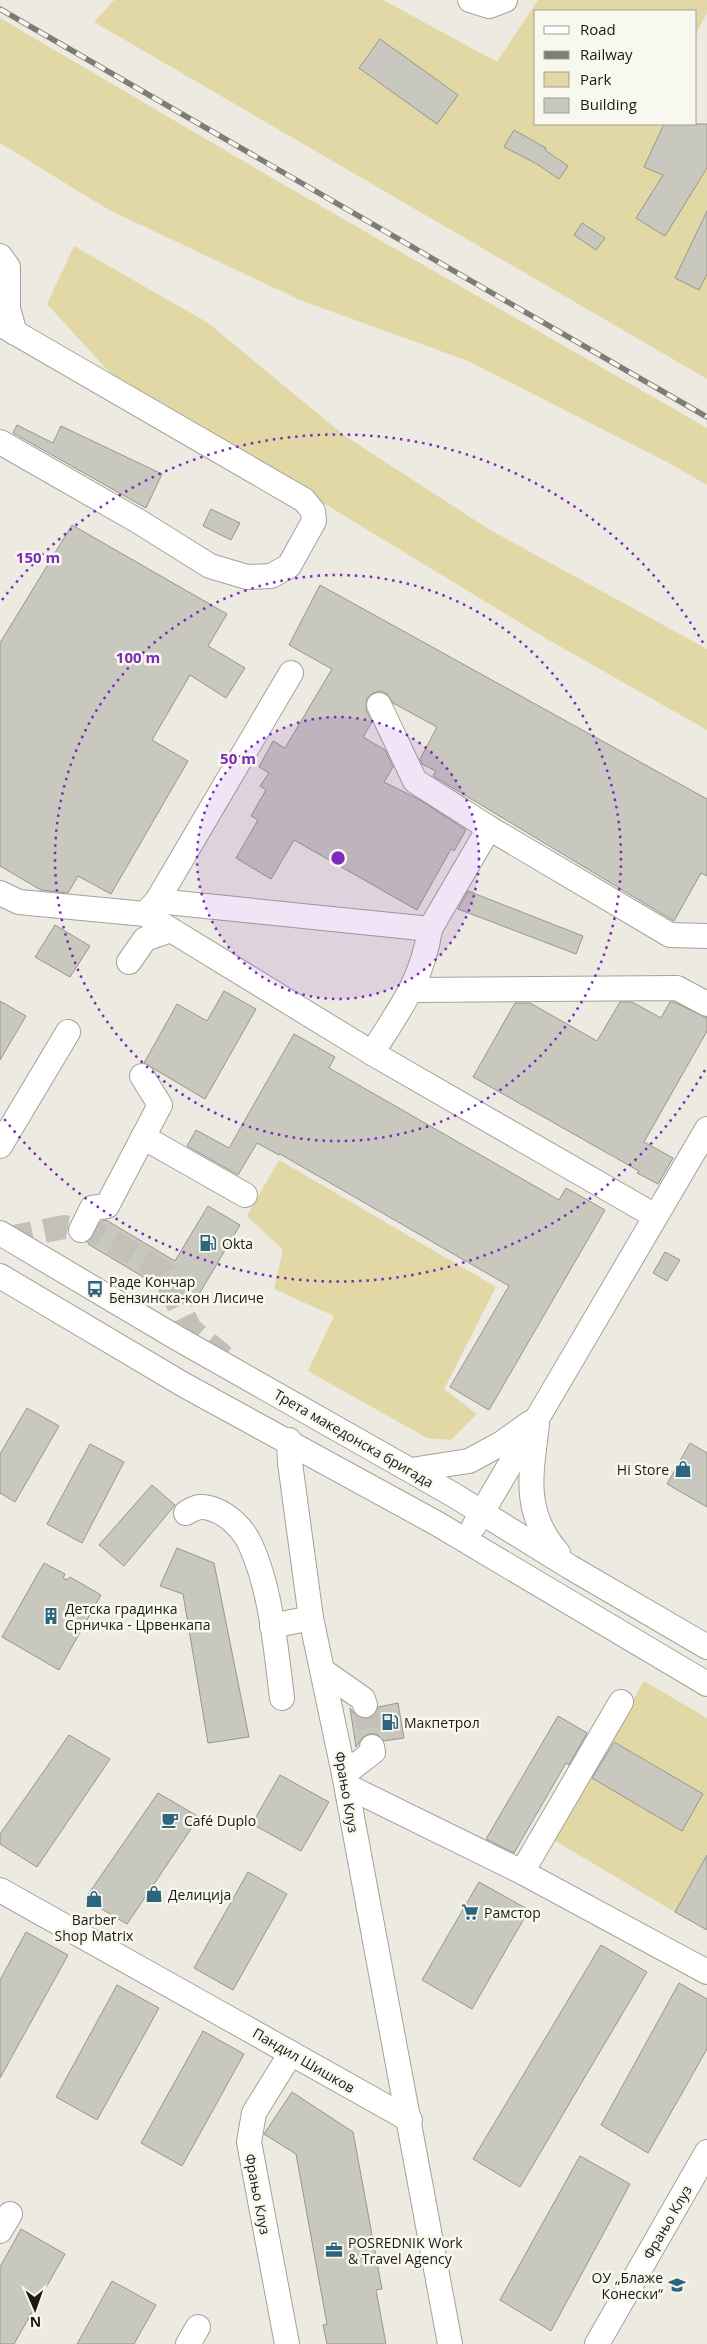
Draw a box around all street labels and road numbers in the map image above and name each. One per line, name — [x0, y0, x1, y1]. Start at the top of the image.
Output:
street label: Трета македонска бригада — [271, 1384, 437, 1492]
street label: Фрањо Клуз — [330, 1750, 364, 1834]
street label: Пандил Шишков — [249, 2023, 359, 2097]
street label: Фрањо Клуз — [241, 2152, 275, 2236]
street label: Фрањо Клуз — [638, 2181, 696, 2262]

